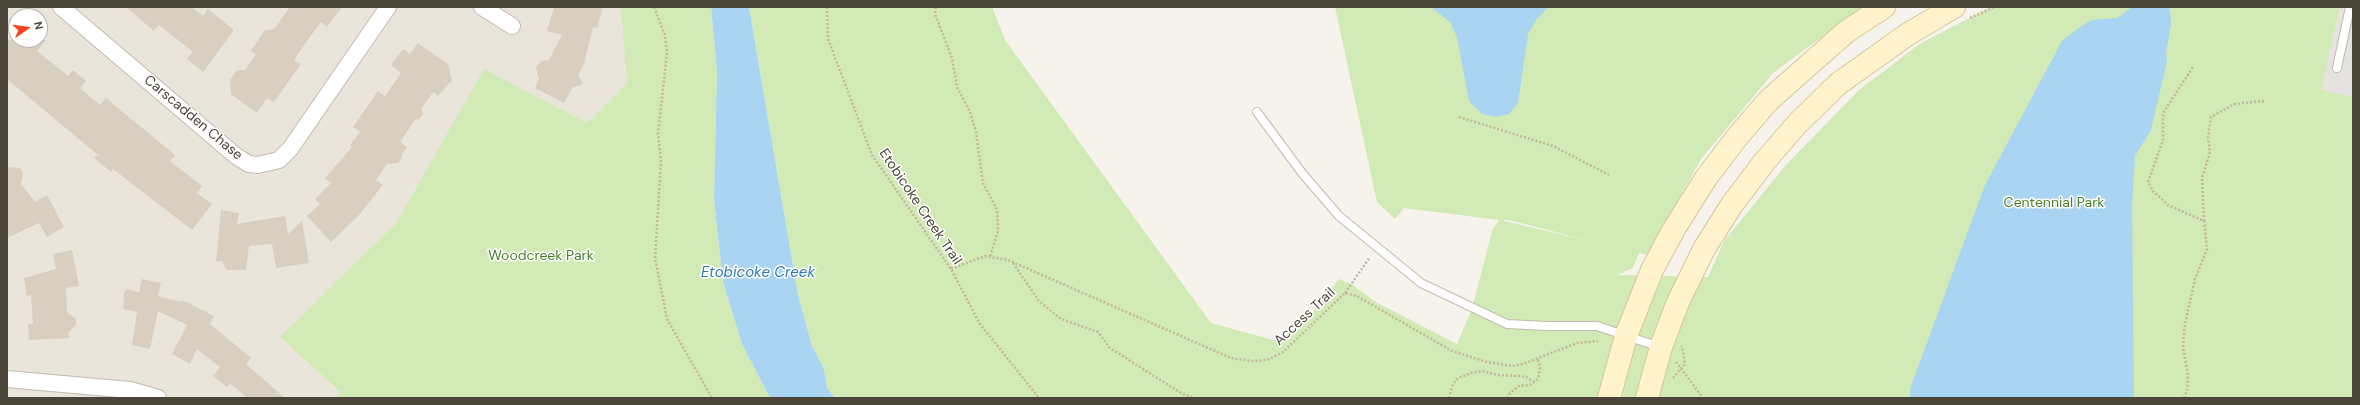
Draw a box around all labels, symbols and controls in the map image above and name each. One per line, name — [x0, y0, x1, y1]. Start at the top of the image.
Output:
north arrow — [8, 8, 48, 48]
text: N — [31, 20, 46, 31]
street label: Carscadden Chase — [140, 72, 246, 164]
street label: Etobicoke Creek Trail — [875, 146, 965, 268]
park label: Centennial Park — [2004, 195, 2104, 211]
park label: Woodcreek Park — [488, 248, 594, 264]
water label: Etobicoke Creek — [701, 264, 815, 282]
street label: Access Trail — [1271, 285, 1339, 349]

